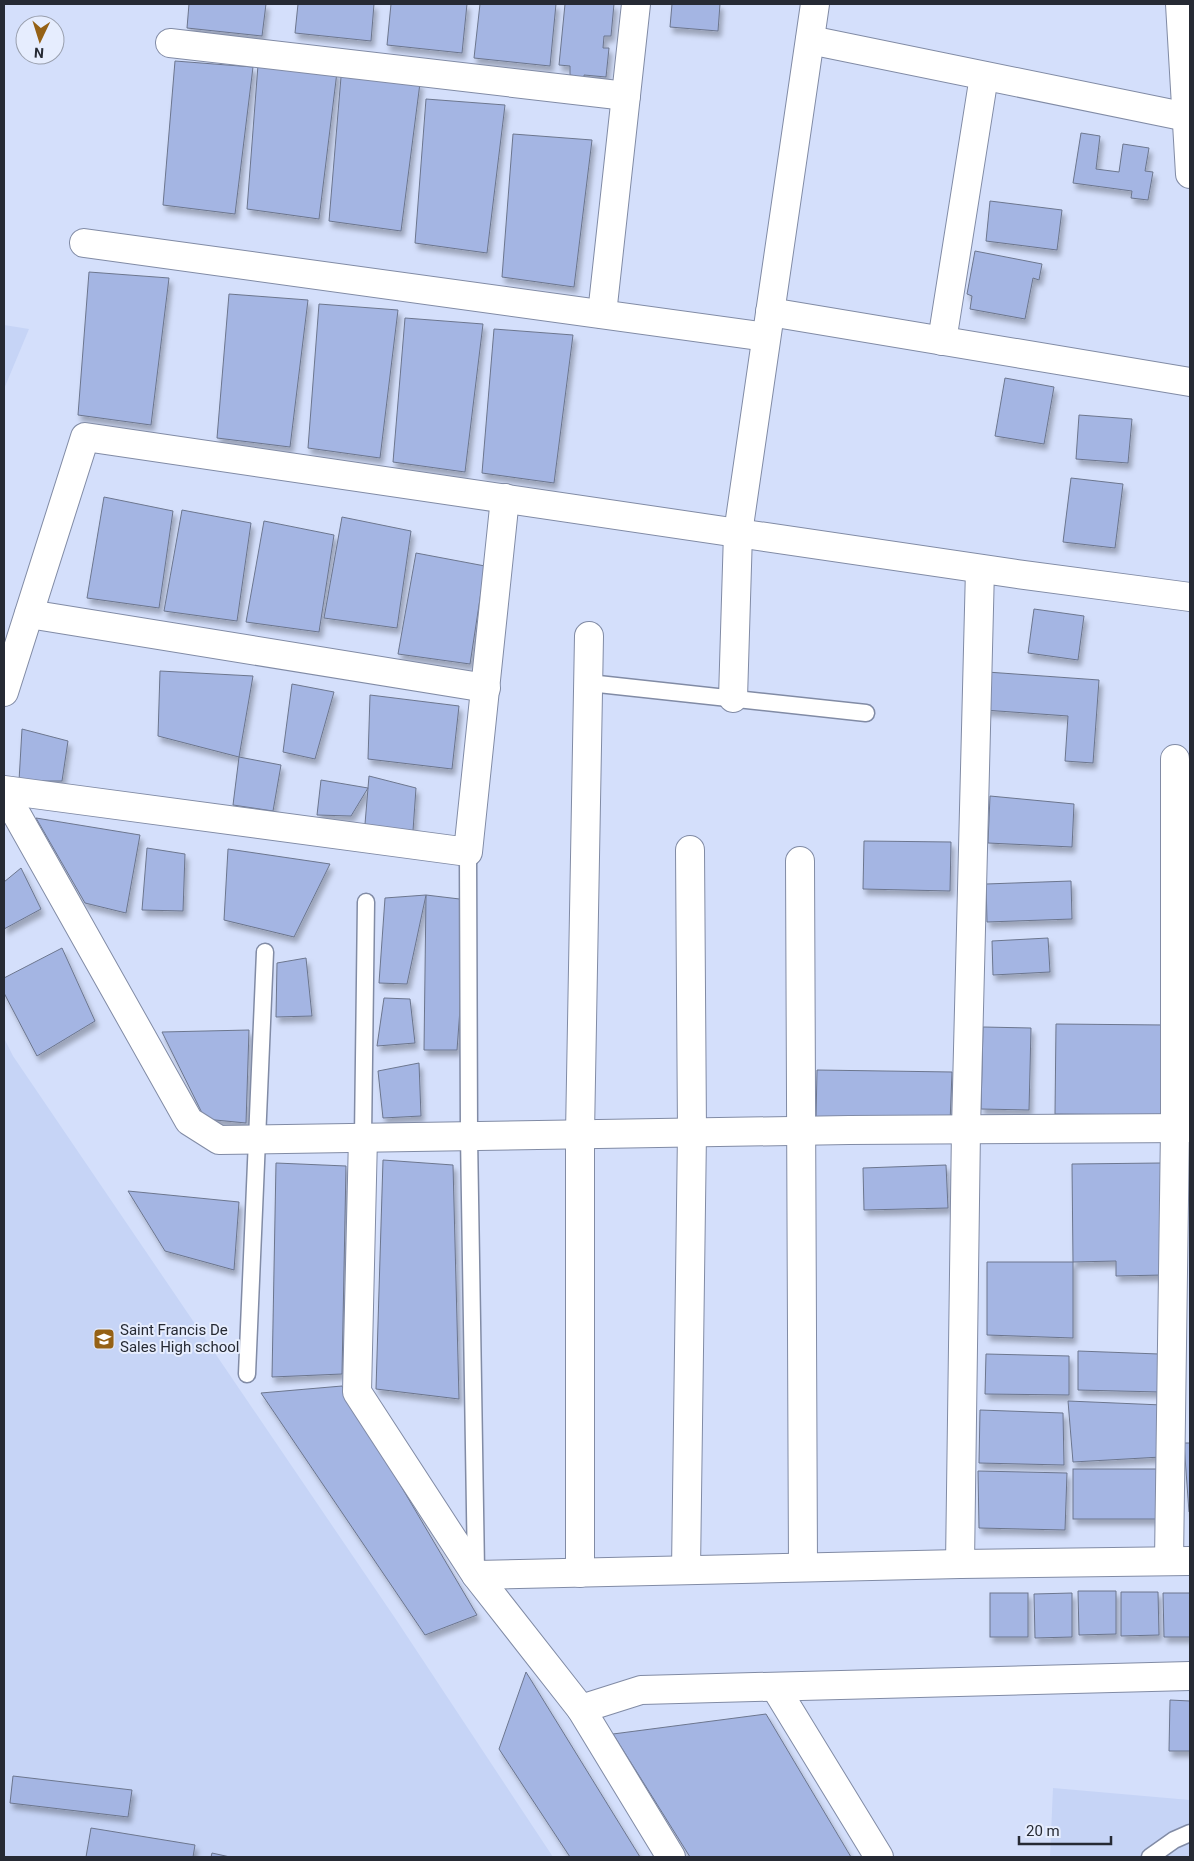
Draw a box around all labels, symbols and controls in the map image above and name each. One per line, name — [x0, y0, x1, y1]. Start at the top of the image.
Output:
north arrow — [15, 15, 65, 65]
text: N — [34, 45, 45, 61]
place label: Saint Francis De Sales High school — [120, 1321, 240, 1356]
school or university icon: Saint Francis De Sales High school — [92, 1327, 116, 1351]
scale bar — [1019, 1814, 1112, 1846]
text: 20 m — [1026, 1822, 1060, 1840]

